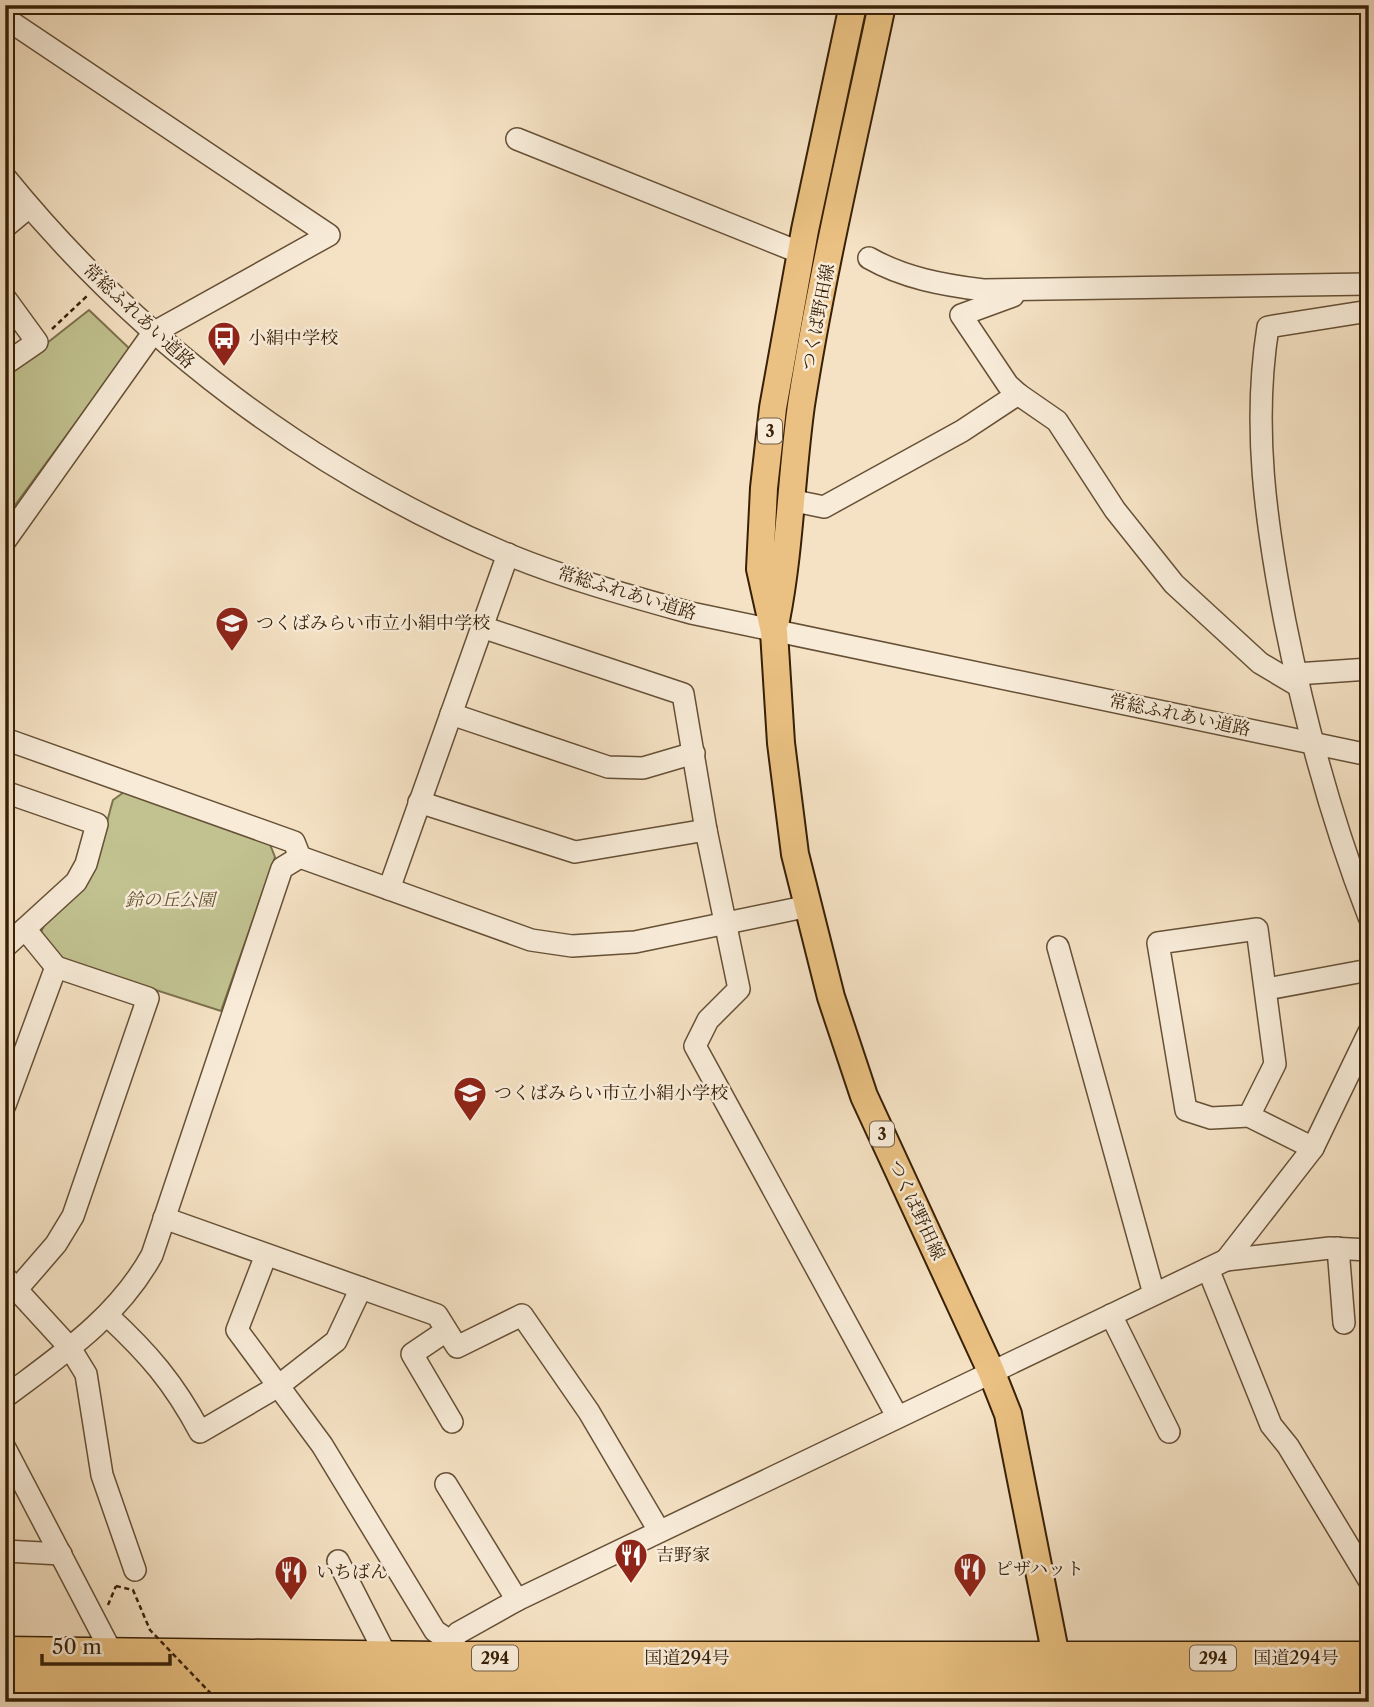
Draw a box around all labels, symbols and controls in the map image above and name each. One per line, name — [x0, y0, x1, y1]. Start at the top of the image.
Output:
street label: 常総ふれあい道路 — [79, 259, 199, 373]
street label: つくば野田線 — [797, 262, 839, 372]
bus stop icon: 小絹中学校 — [205, 319, 243, 368]
place label: 小絹中学校 — [248, 327, 338, 349]
road number: 3 — [758, 418, 782, 444]
street label: 常総ふれあい道路 — [555, 561, 699, 625]
school or university icon: つくばみらい市立小絹中学校 — [213, 604, 251, 653]
place label: つくばみらい市立小絹中学校 — [256, 612, 490, 634]
street label: 常総ふれあい道路 — [1107, 689, 1253, 741]
park label: 鈴の丘公園 — [125, 889, 218, 911]
school or university icon: つくばみらい市立小絹小学校 — [451, 1074, 489, 1123]
place label: つくばみらい市立小絹小学校 — [494, 1082, 728, 1104]
road number: 3 — [870, 1122, 894, 1146]
street label: つくば野田線 — [884, 1156, 950, 1264]
restaurant icon: 吉野家 — [612, 1536, 650, 1585]
place label: 吉野家 — [656, 1544, 710, 1566]
restaurant icon: ピザハット — [951, 1550, 989, 1599]
restaurant icon: いちばん — [272, 1553, 310, 1602]
place label: ピザハット — [995, 1558, 1084, 1580]
place label: いちばん — [316, 1561, 388, 1583]
scale bar — [42, 1623, 170, 1667]
text: 50 m — [52, 1634, 102, 1659]
road number: 294 — [472, 1646, 518, 1670]
road number: 294 — [1190, 1646, 1236, 1670]
street label: 国道294号 — [644, 1647, 730, 1669]
street label: 国道294号 — [1253, 1647, 1339, 1669]

